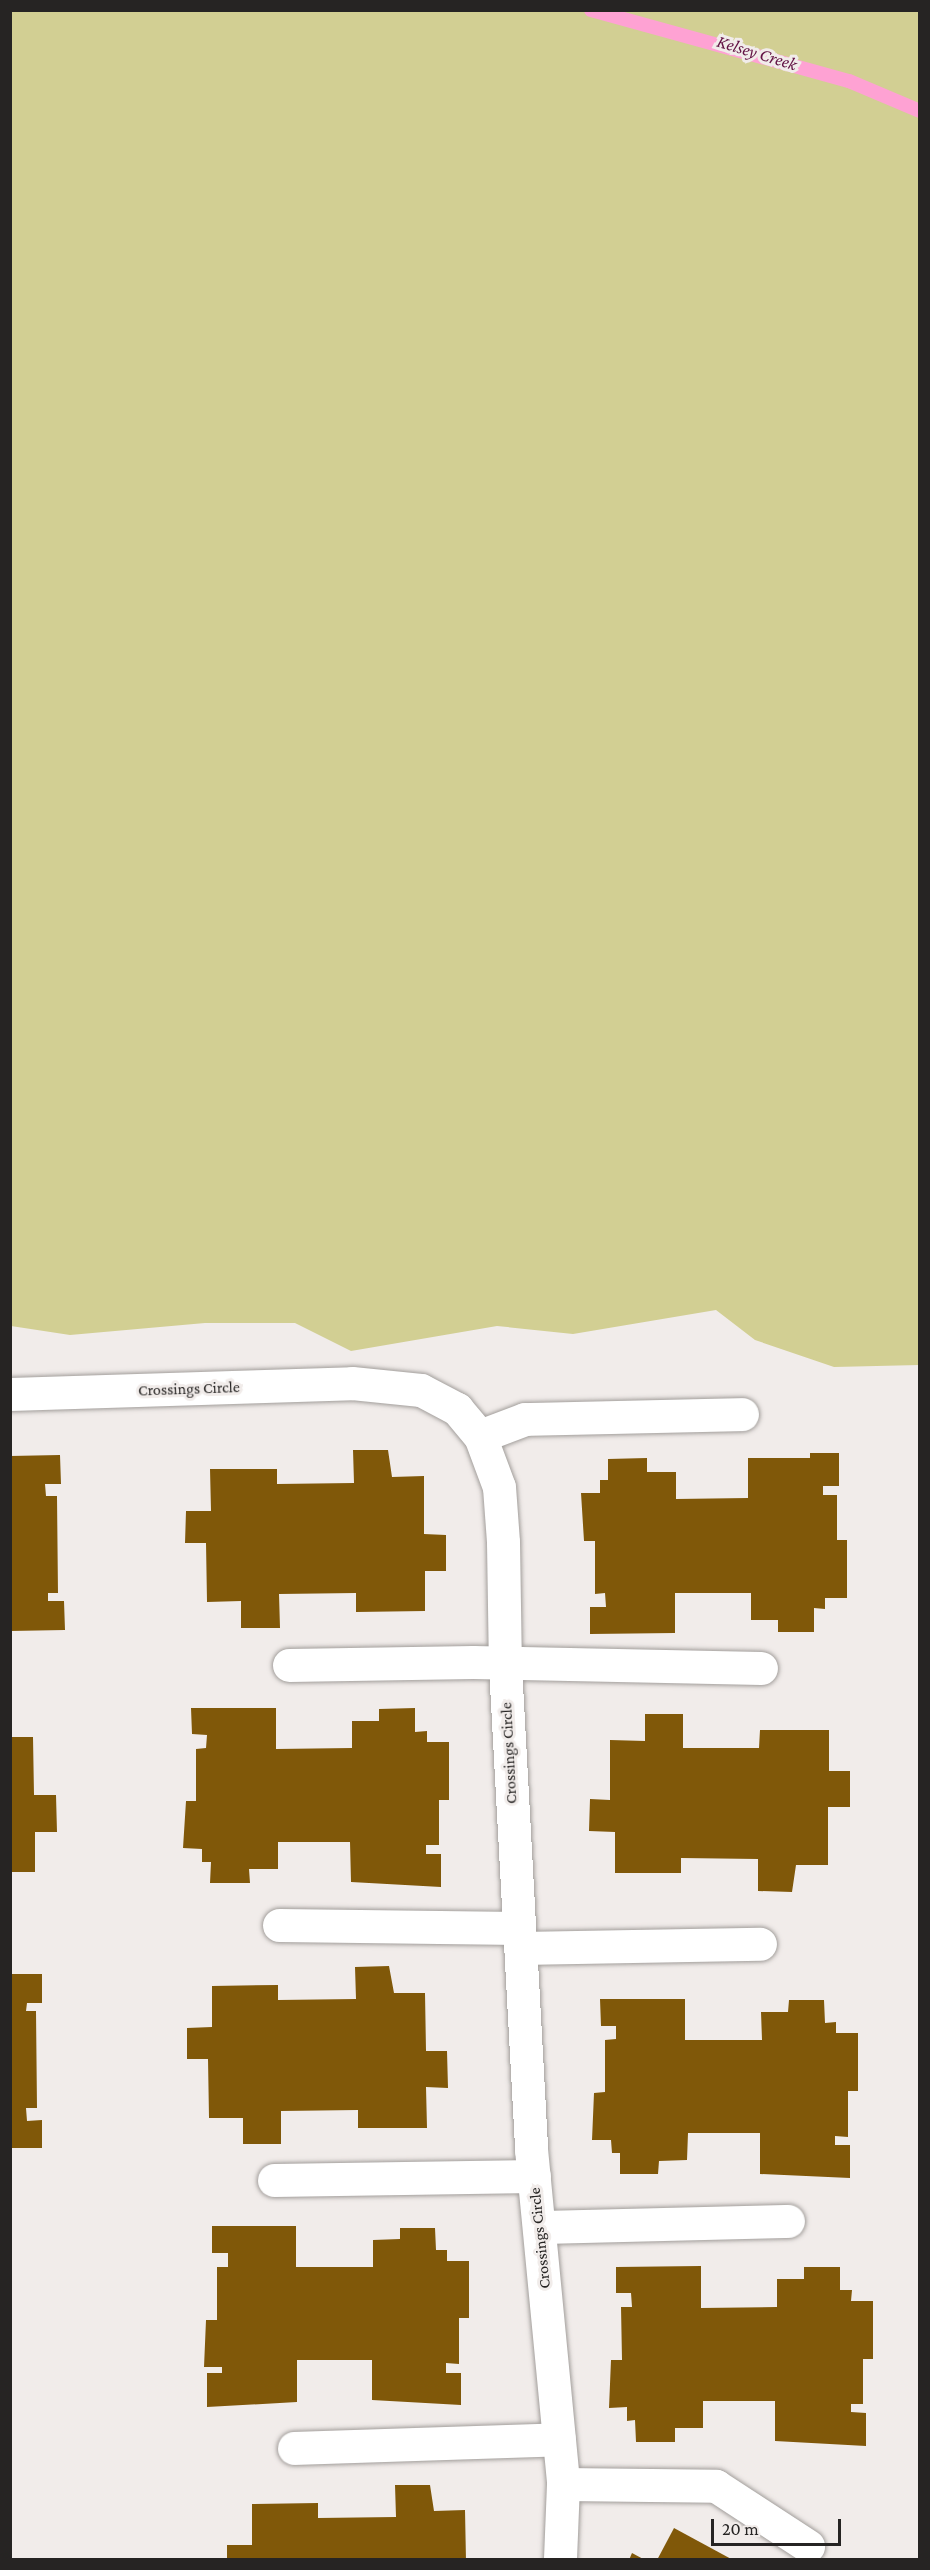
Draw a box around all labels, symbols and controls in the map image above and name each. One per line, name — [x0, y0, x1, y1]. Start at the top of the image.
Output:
water label: Kelsey Creek — [714, 31, 800, 75]
street label: Crossings Circle — [138, 1378, 240, 1400]
street label: Crossings Circle — [497, 1702, 521, 1804]
street label: Crossings Circle — [525, 2186, 555, 2290]
scale bar — [714, 2507, 844, 2545]
text: 20 m — [722, 2519, 759, 2539]

